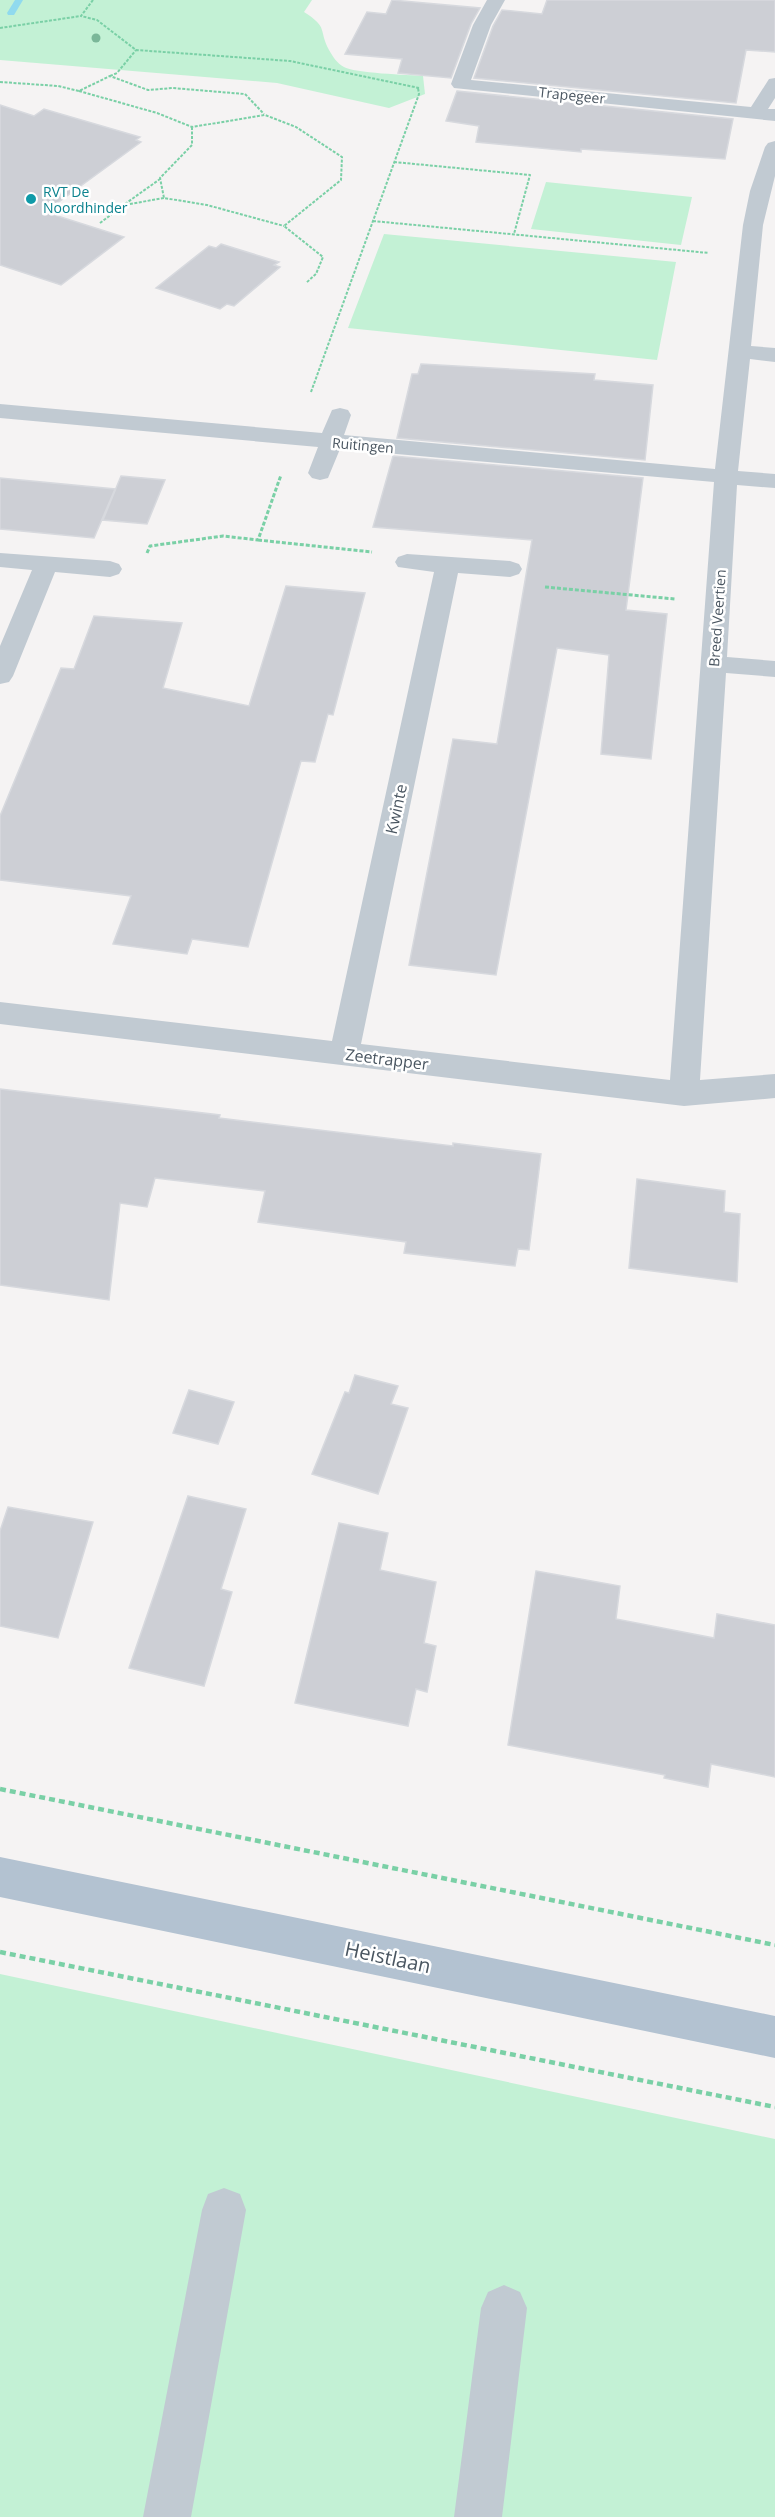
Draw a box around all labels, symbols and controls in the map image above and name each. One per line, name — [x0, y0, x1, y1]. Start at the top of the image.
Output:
street label: Trapegeer — [538, 82, 606, 108]
place label: RVT De Noordhinder — [43, 182, 128, 217]
marker: RVT De Noordhinder — [24, 192, 38, 206]
street label: Ruitingen — [331, 433, 395, 457]
street label: Breed Veertien — [704, 569, 730, 667]
street label: Kwinte — [380, 782, 412, 836]
street label: Zeetrapper — [344, 1043, 430, 1075]
street label: Heistlaan — [343, 1935, 433, 1979]

